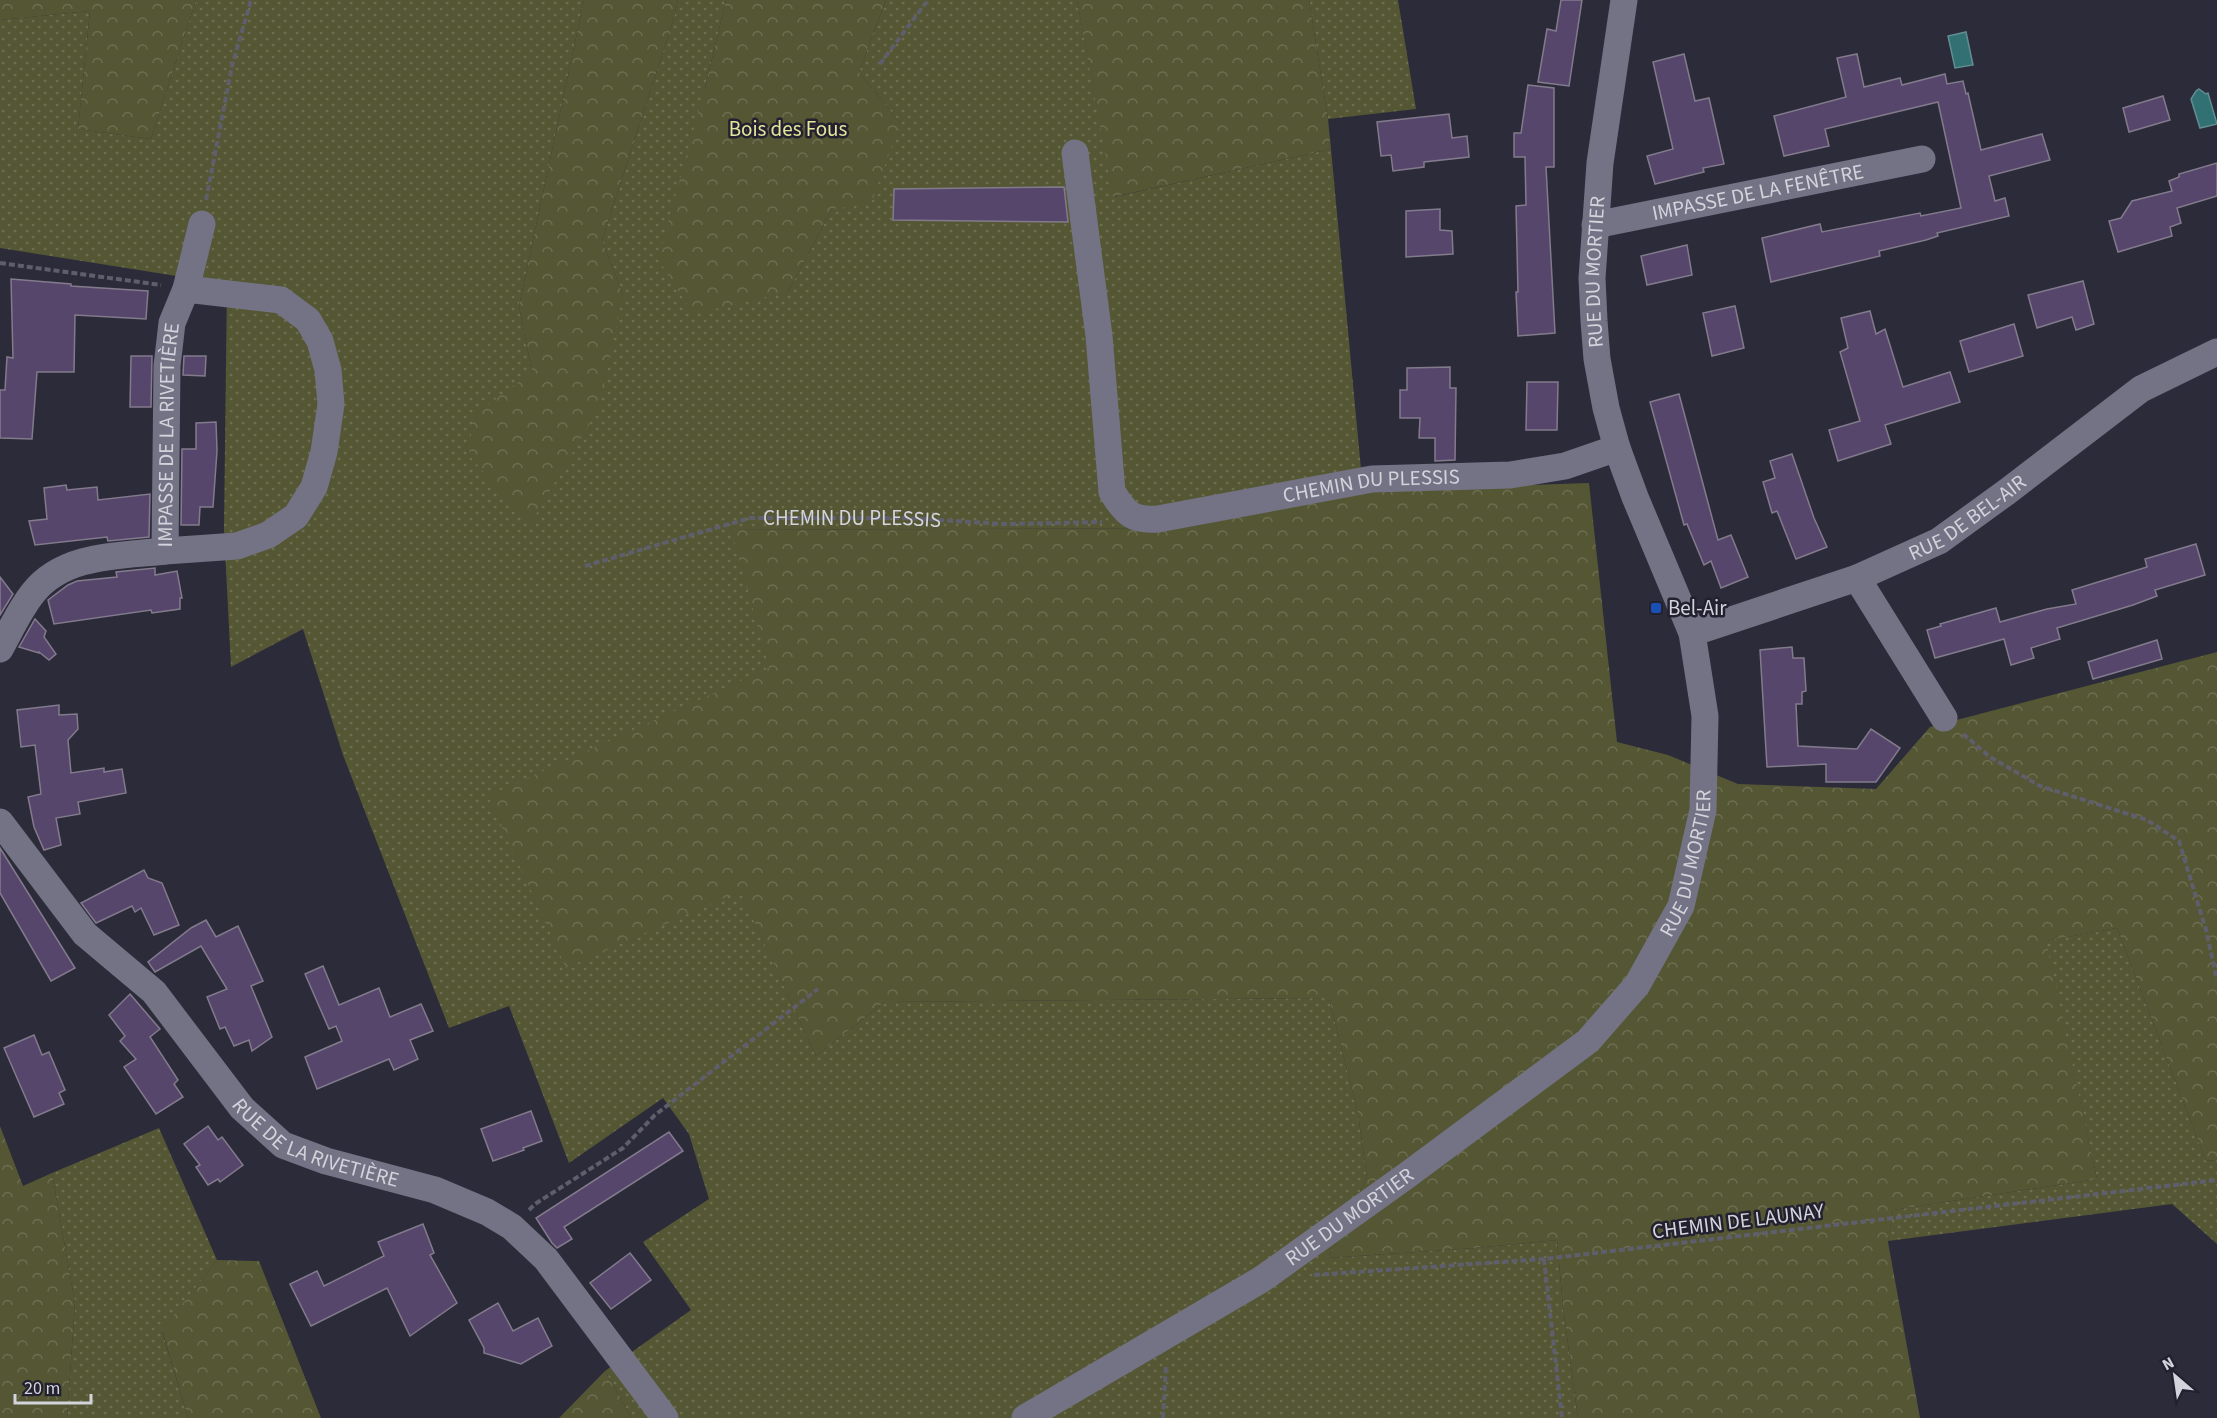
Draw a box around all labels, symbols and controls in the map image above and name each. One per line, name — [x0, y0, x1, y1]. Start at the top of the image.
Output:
park label: Bois des Fous — [729, 114, 848, 144]
street label: IMPASSE DE LA FENÊTRE — [1649, 156, 1866, 228]
street label: RUE DU MORTIER — [1577, 195, 1613, 349]
street label: IMPASSE DE LA RIVETIÈRE — [150, 321, 187, 547]
street label: CHEMIN DU PLESSIS — [1280, 461, 1460, 510]
street label: RUE DE BEL-AIR — [1903, 467, 2033, 568]
street label: CHEMIN DU PLESSIS — [763, 503, 942, 535]
place label: Bel-Air — [1668, 593, 1727, 623]
marker: Bel-Air — [1649, 601, 1663, 615]
street label: RUE DU MORTIER — [1652, 789, 1718, 942]
street label: RUE DE LA RIVETIÈRE — [225, 1092, 402, 1195]
street label: RUE DU MORTIER — [1279, 1160, 1420, 1273]
street label: CHEMIN DE LAUNAY — [1650, 1195, 1827, 1246]
north arrow — [2145, 1346, 2205, 1406]
text: N — [2158, 1352, 2178, 1376]
scale bar — [15, 1367, 92, 1405]
text: 20 m — [24, 1376, 60, 1401]

